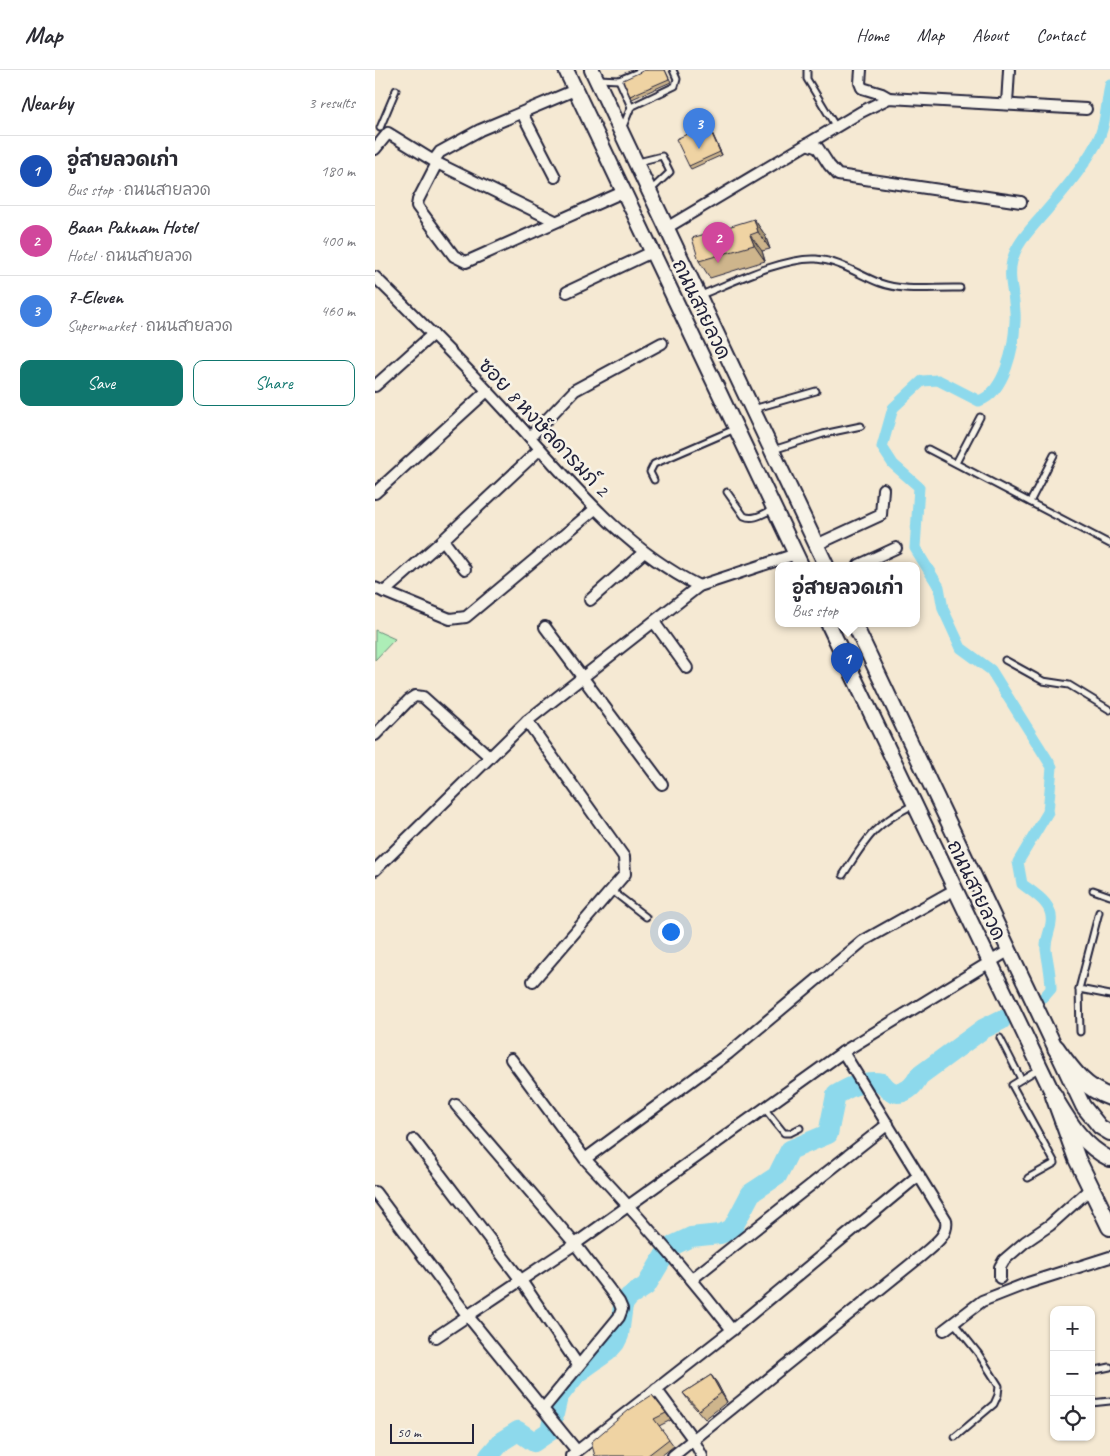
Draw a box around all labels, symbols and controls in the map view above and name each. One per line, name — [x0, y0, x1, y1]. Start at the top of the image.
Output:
text: Map — [25, 20, 62, 50]
text: Home — [856, 24, 889, 46]
text: Map — [917, 24, 944, 46]
text: About — [972, 24, 1008, 46]
text: Contact — [1036, 24, 1085, 46]
text: Nearby — [20, 90, 73, 116]
text: 3 results — [308, 93, 355, 113]
pin: 3 — [683, 108, 715, 149]
text: อู่สายลวดเก่า — [67, 148, 178, 172]
text: 1 — [32, 161, 40, 181]
text: 180 m — [321, 161, 355, 181]
text: Bus stop · ถนนสายลวด — [67, 180, 211, 200]
text: Baan Paknam Hotel — [67, 215, 196, 239]
pin: 2 — [702, 222, 734, 263]
text: 2 — [32, 231, 40, 251]
text: 400 m — [321, 231, 355, 251]
text: Hotel · ถนนสายลวด — [67, 246, 193, 266]
street label: ถนนสายลวด — [666, 255, 737, 364]
text: 7-Eleven — [67, 285, 123, 309]
text: 3 — [32, 301, 40, 321]
text: 460 m — [321, 301, 355, 321]
text: Supermarket · ถนนสายลวด — [67, 316, 233, 336]
street label: ซอย 8 หงษ์ลดารมภ์ 2 — [473, 352, 616, 503]
button: Save — [20, 360, 183, 406]
button: Share — [193, 360, 355, 406]
popup — [775, 562, 920, 627]
text: อู่สายลวดเก่า — [792, 576, 903, 600]
text: Bus stop — [792, 601, 838, 621]
pin: 1 — [831, 643, 863, 684]
street label: ถนนสายลวด — [941, 836, 1012, 945]
your location — [658, 919, 684, 945]
map controls — [1050, 1306, 1095, 1441]
button: + — [1050, 1306, 1095, 1351]
button: − — [1050, 1351, 1095, 1396]
button: locate — [1050, 1396, 1095, 1441]
scale bar — [390, 1421, 474, 1444]
text: 50 m — [397, 1424, 421, 1441]

